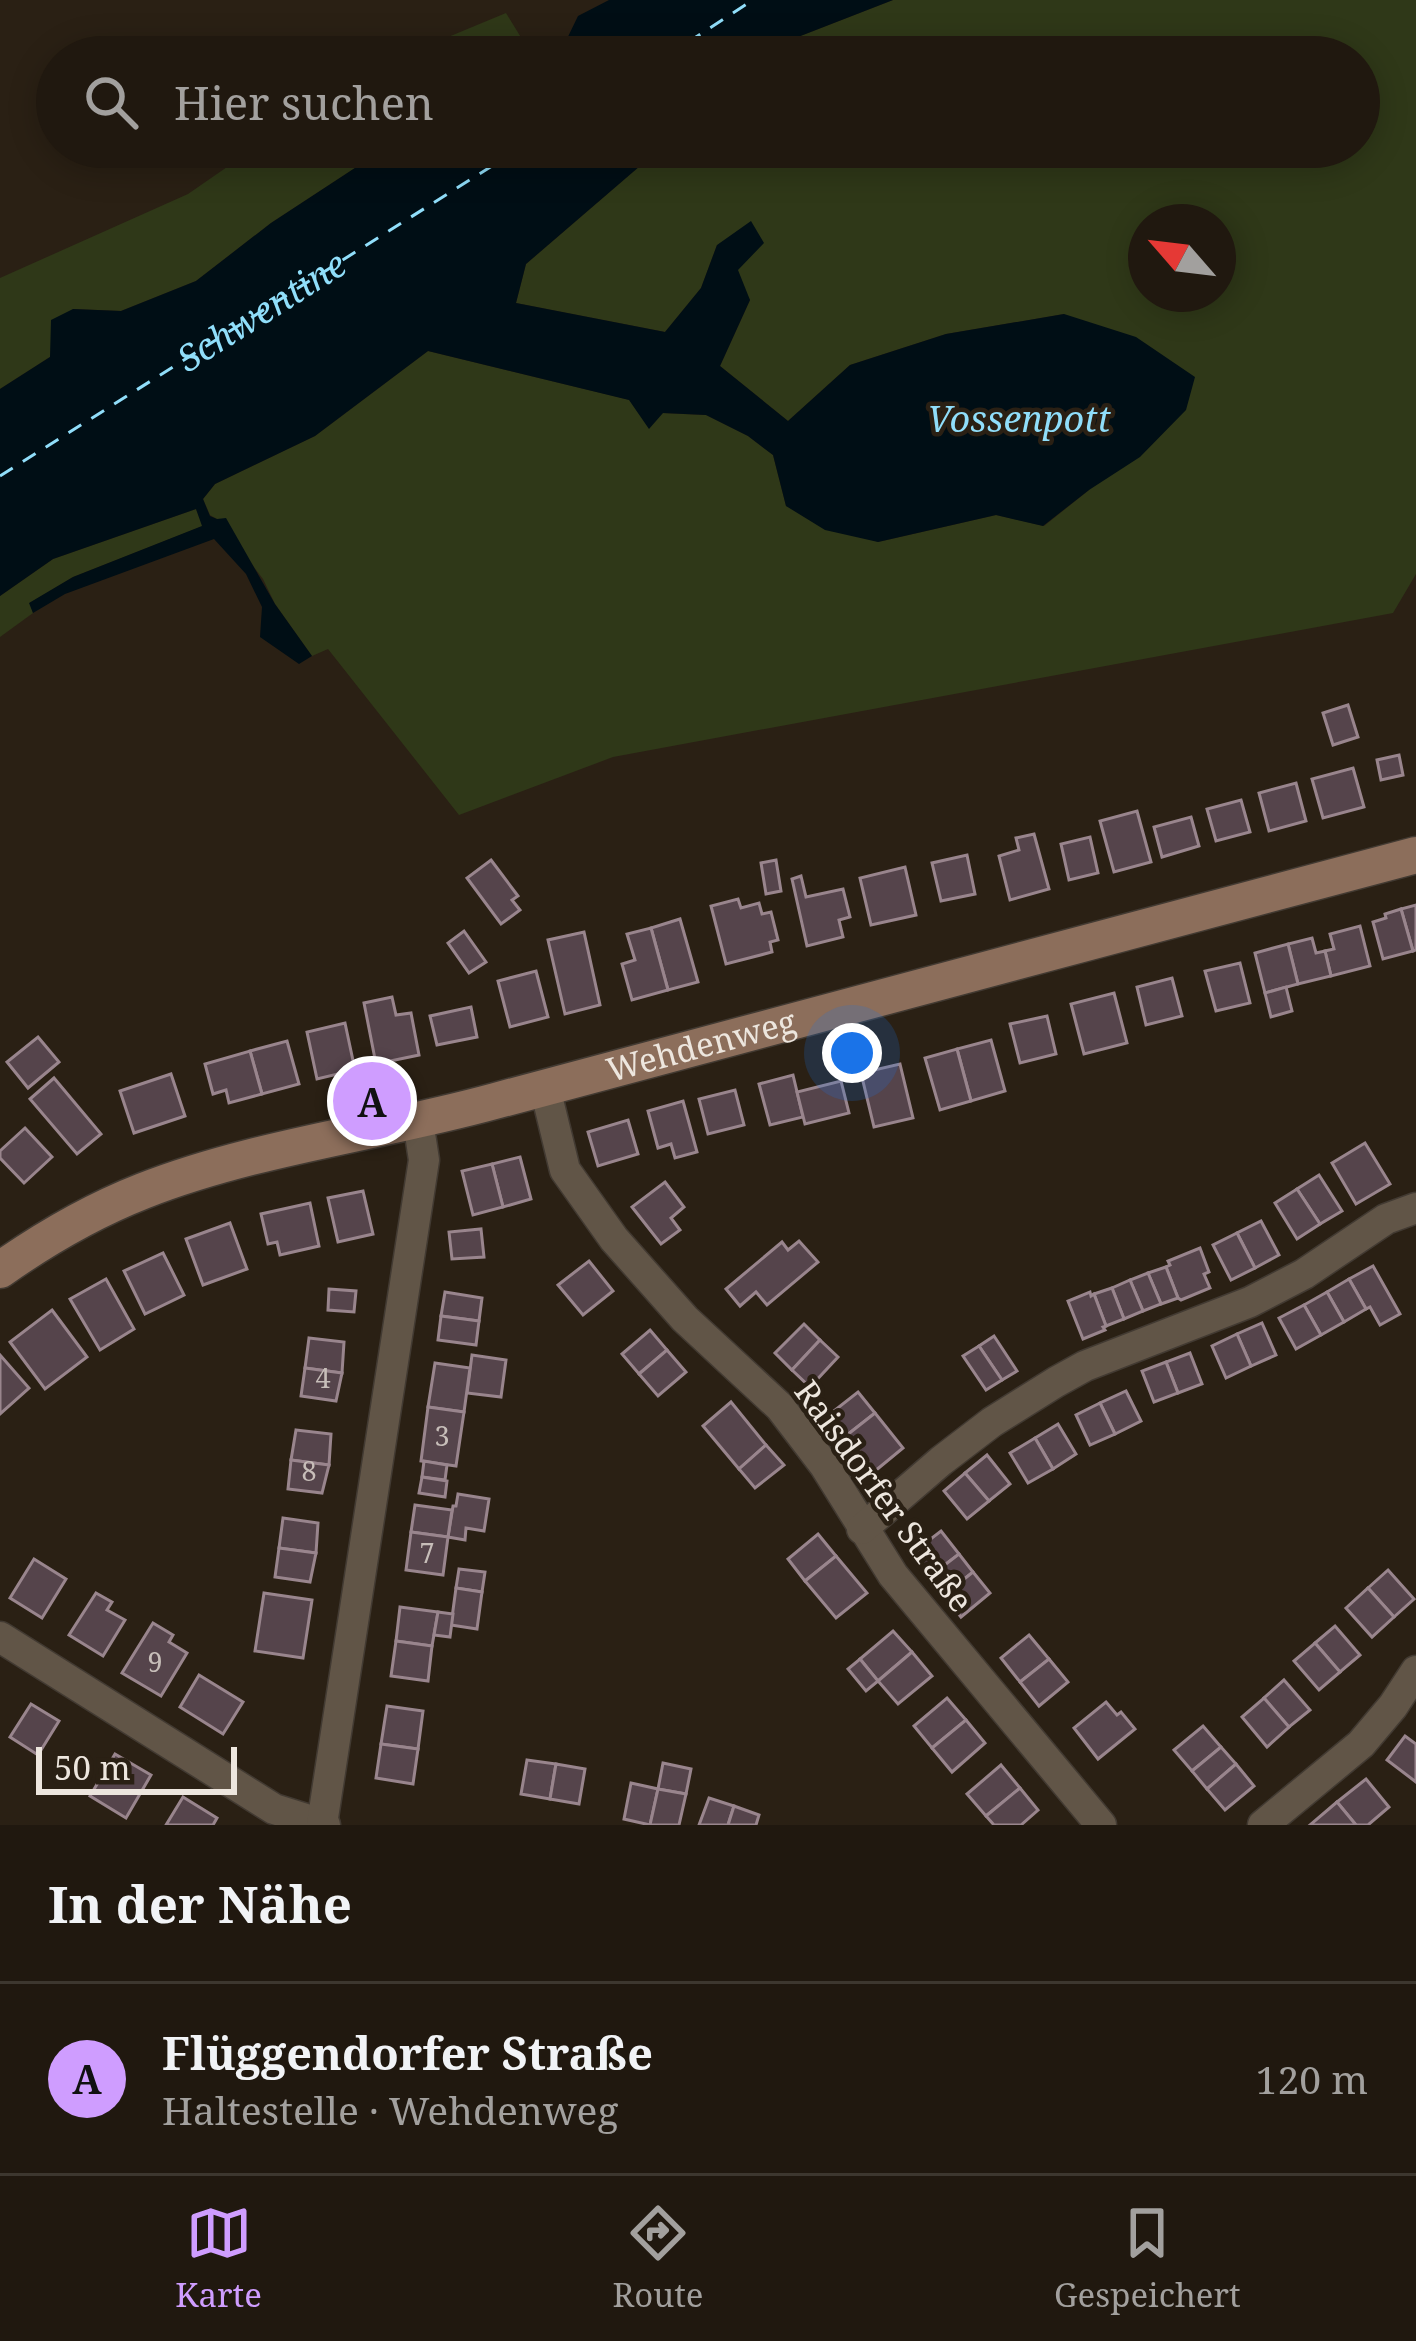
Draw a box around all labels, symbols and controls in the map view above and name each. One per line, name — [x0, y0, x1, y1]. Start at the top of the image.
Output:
search box — [36, 36, 1380, 168]
icon: search — [78, 69, 144, 135]
text: Hier suchen — [174, 72, 434, 133]
north arrow — [1128, 204, 1236, 312]
water label: Schwentine — [167, 239, 355, 382]
water label: Vossenpott — [927, 394, 1111, 443]
street label: Wehdenweg — [602, 998, 801, 1092]
your location — [822, 1023, 882, 1083]
pin: A — [333, 1056, 411, 1146]
house number: 4 — [315, 1359, 331, 1396]
street label: Raisdorfer Straße — [785, 1371, 984, 1621]
house number: 3 — [434, 1417, 450, 1454]
house number: 8 — [301, 1452, 317, 1489]
house number: 7 — [419, 1534, 435, 1571]
house number: 9 — [147, 1643, 163, 1680]
scale bar — [36, 1741, 237, 1794]
text: 50 m — [54, 1745, 131, 1790]
text: In der Nähe — [48, 1868, 352, 1938]
text: Flüggendorfer Straße — [162, 2022, 653, 2083]
text: A — [72, 2052, 102, 2105]
text: 120 m — [1256, 2052, 1368, 2105]
text: Haltestelle · Wehdenweg — [162, 2083, 618, 2136]
tab: Karte — [175, 2200, 262, 2317]
tab: Route — [612, 2200, 703, 2317]
tab: Gespeichert — [1054, 2200, 1241, 2317]

